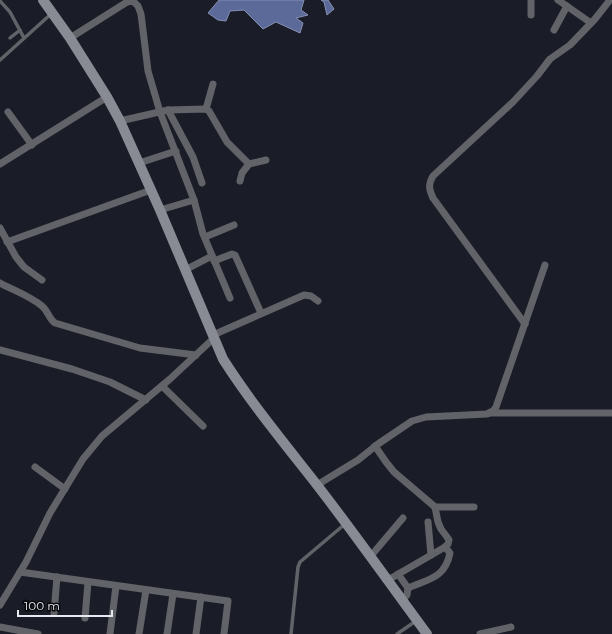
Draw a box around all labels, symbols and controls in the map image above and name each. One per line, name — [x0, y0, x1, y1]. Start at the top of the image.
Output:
scale bar — [18, 592, 112, 618]
text: 100 m — [24, 598, 60, 613]

